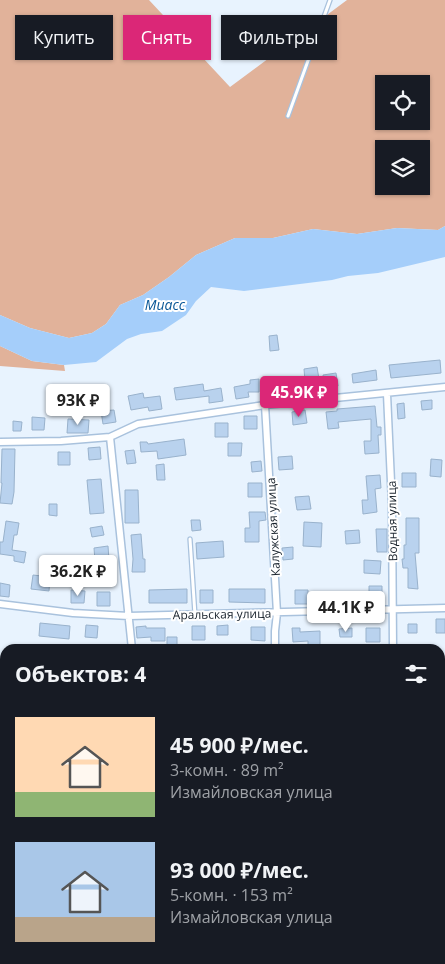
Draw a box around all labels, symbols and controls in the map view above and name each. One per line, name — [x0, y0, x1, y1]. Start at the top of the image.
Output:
chip: Купить — [15, 15, 113, 60]
chip: Снять — [123, 15, 211, 60]
chip: Фильтры — [221, 15, 337, 60]
map controls — [375, 75, 430, 195]
button: locate — [375, 75, 430, 130]
button: layers — [375, 140, 430, 195]
water label: Миасс — [145, 295, 186, 314]
pin: 45.9K ₽ — [253, 376, 345, 418]
text: 45.9K ₽ — [271, 381, 327, 403]
pin: 93K ₽ — [43, 384, 113, 426]
text: 93K ₽ — [57, 389, 99, 411]
street label: Калужская улица — [262, 477, 284, 577]
street label: Водная улица — [383, 481, 401, 561]
pin: 36.2K ₽ — [32, 554, 124, 597]
text: 36.2K ₽ — [50, 560, 106, 582]
pin: 44.1K ₽ — [300, 590, 392, 633]
text: 44.1K ₽ — [318, 596, 374, 618]
street label: Аральская улица — [173, 605, 271, 623]
text: Объектов: 4 — [15, 660, 146, 688]
icon: filters — [402, 660, 430, 688]
text: 45 900 ₽/мес. — [170, 731, 309, 759]
icon: home — [55, 737, 115, 797]
text: 3-комн. · 89 m² — [170, 759, 284, 781]
text: Измайловская улица — [170, 781, 333, 803]
text: 93 000 ₽/мес. — [170, 856, 309, 884]
icon: home — [55, 862, 115, 922]
text: 5-комн. · 153 m² — [170, 884, 293, 906]
text: Измайловская улица — [170, 906, 333, 928]

